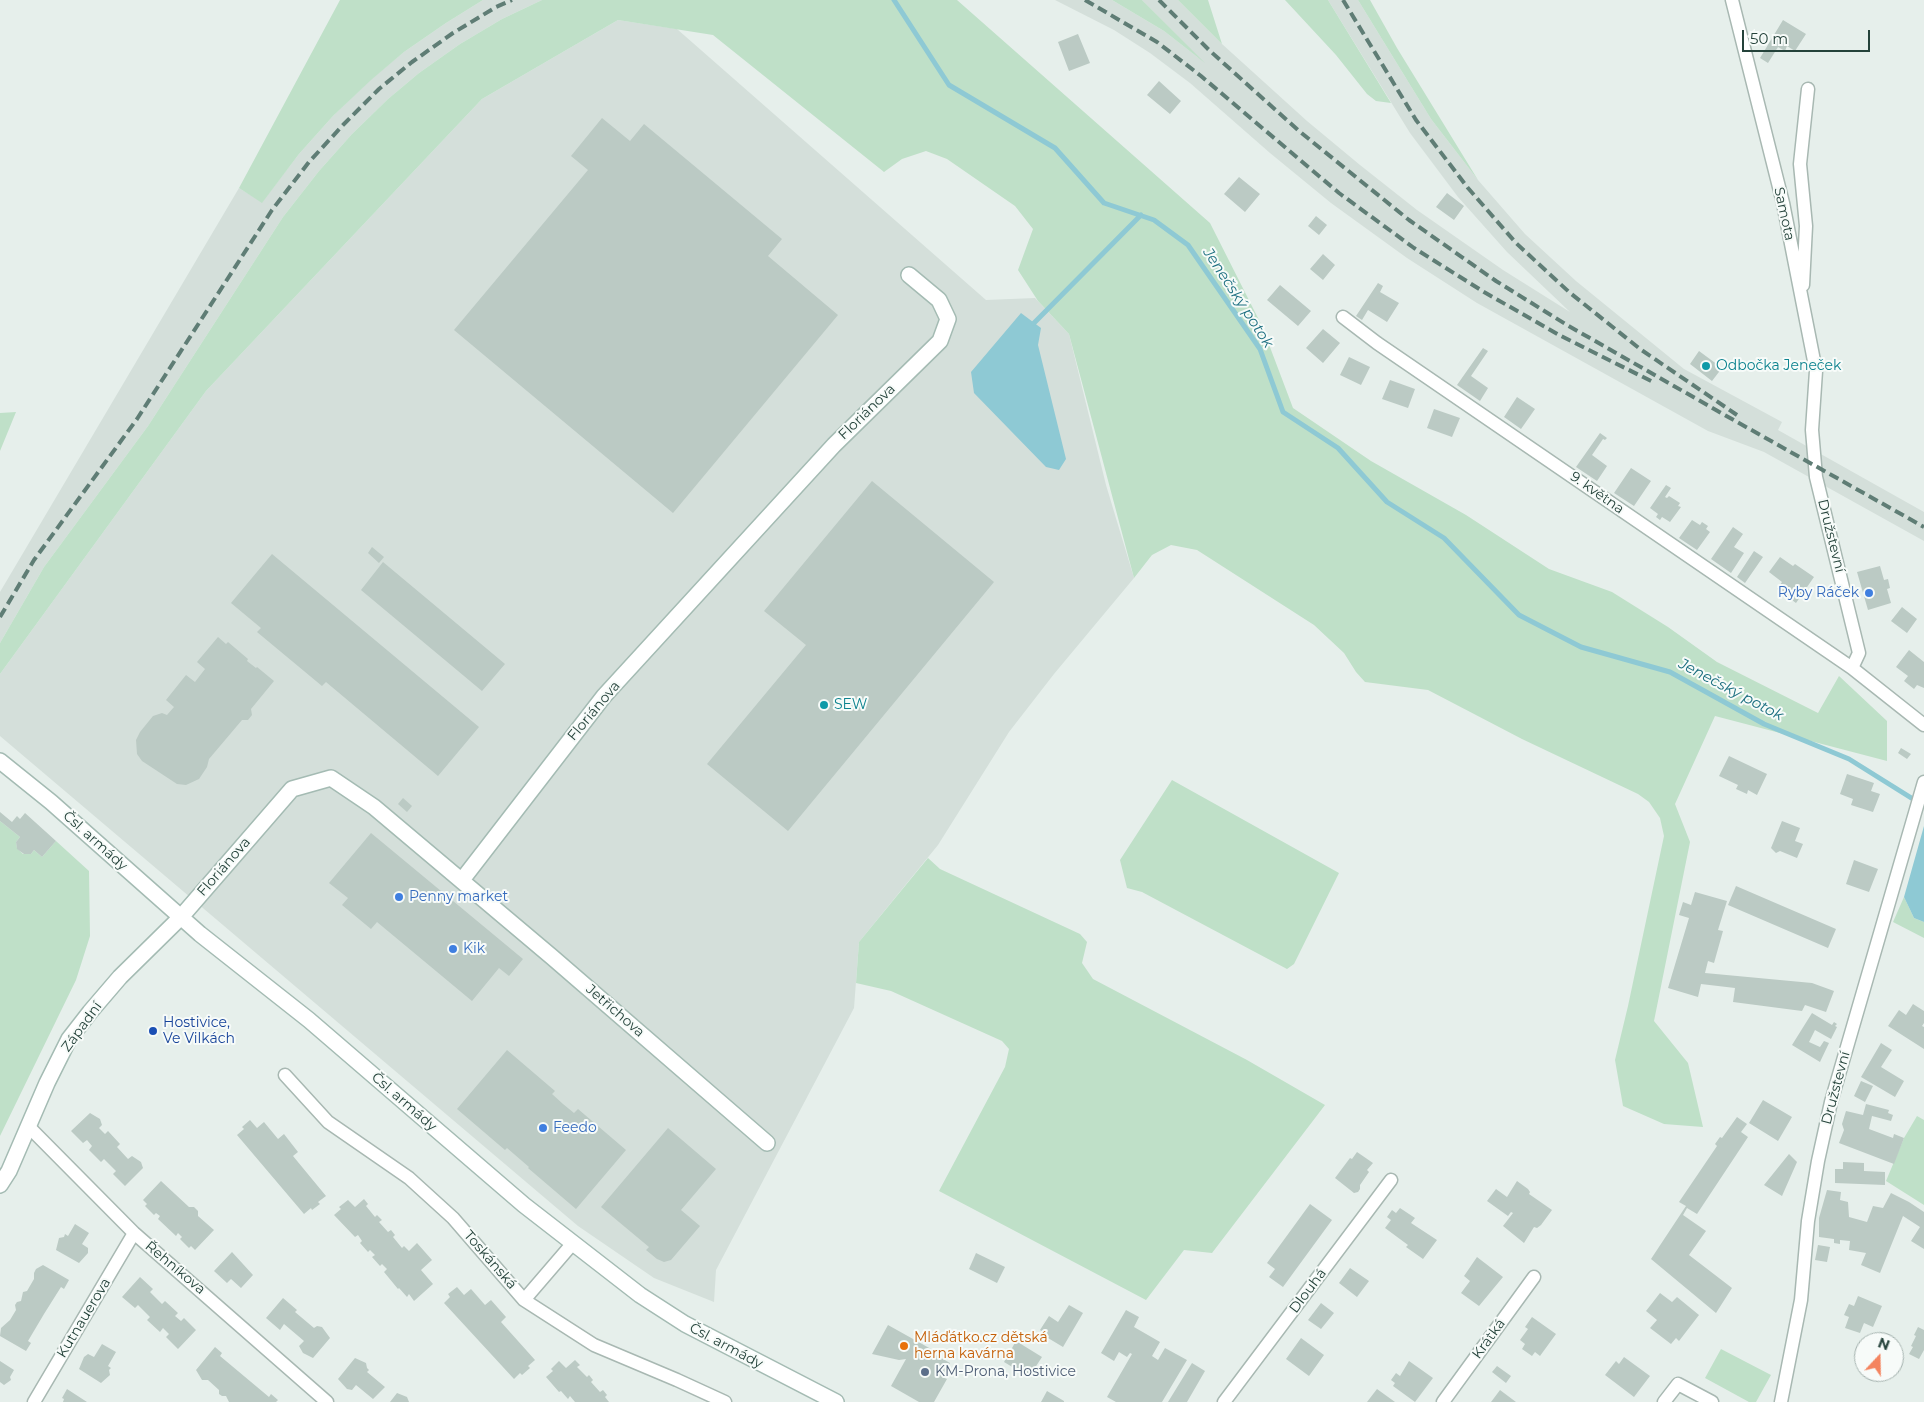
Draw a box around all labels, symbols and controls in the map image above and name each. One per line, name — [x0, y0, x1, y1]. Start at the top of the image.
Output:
scale bar — [1744, 20, 1872, 52]
text: 50 m — [1750, 29, 1788, 48]
street label: Samota — [1770, 186, 1798, 242]
water label: Jenečský potok — [1199, 245, 1277, 351]
place label: Odbočka Jeneček — [1716, 358, 1841, 374]
marker: Odbočka Jeneček — [1700, 360, 1712, 372]
street label: Floriánova — [835, 381, 899, 443]
street label: 9. května — [1567, 468, 1627, 518]
street label: Družstevní — [1814, 498, 1848, 574]
place label: Ryby Ráček — [1778, 585, 1859, 601]
marker: Ryby Ráček — [1863, 587, 1875, 599]
water label: Jenečský potok — [1676, 655, 1786, 725]
street label: Floriánova — [564, 678, 624, 744]
place label: SEW — [834, 697, 867, 713]
marker: SEW — [818, 699, 830, 711]
street label: Čsl. armády — [59, 808, 131, 874]
street label: Floriánova — [194, 834, 254, 900]
place label: Penny market — [409, 889, 508, 905]
marker: Penny market — [393, 891, 405, 903]
place label: Kik — [463, 941, 485, 957]
marker: Kik — [447, 943, 459, 955]
street label: Jetřichova — [582, 981, 648, 1041]
street label: Západní — [58, 999, 106, 1055]
place label: Hostivice, Ve Vilkách — [163, 1015, 235, 1048]
marker: Hostivice, Ve Vilkách — [147, 1025, 159, 1037]
street label: Družstevní — [1818, 1050, 1854, 1126]
street label: Čsl. armády — [368, 1069, 440, 1135]
place label: Feedo — [553, 1120, 597, 1136]
marker: Feedo — [537, 1122, 549, 1134]
street label: Toskánská — [460, 1227, 520, 1293]
street label: Řehníkova — [141, 1238, 209, 1298]
street label: Dlouhá — [1286, 1265, 1330, 1317]
street label: Kutnauerova — [54, 1275, 114, 1361]
street label: Krátká — [1469, 1316, 1509, 1362]
street label: Čsl. armády — [686, 1320, 766, 1372]
place label: Mláďátko.cz dětská herna kavárna — [914, 1330, 1048, 1362]
north arrow — [1854, 1332, 1904, 1382]
text: N — [1876, 1334, 1893, 1354]
marker: Mláďátko.cz dětská herna kavárna — [898, 1340, 910, 1352]
place label: KM-Prona, Hostivice — [935, 1364, 1076, 1380]
marker: KM-Prona, Hostivice — [919, 1366, 931, 1378]

